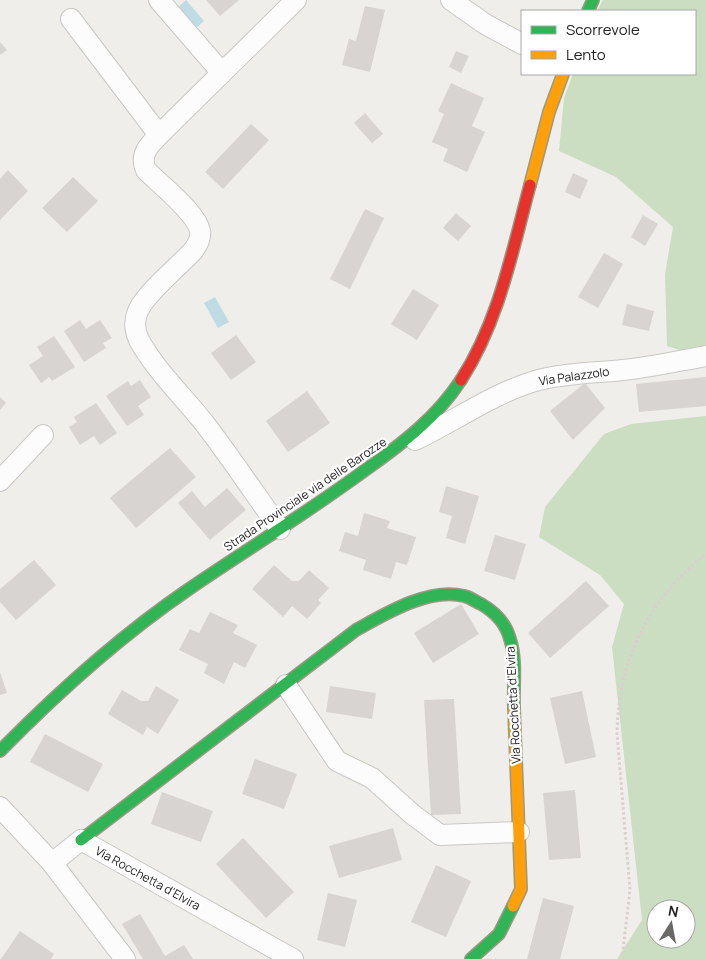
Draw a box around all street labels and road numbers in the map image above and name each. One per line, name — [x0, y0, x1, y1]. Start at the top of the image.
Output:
street label: Via Palazzolo — [538, 363, 610, 389]
street label: Strada Provinciale via delle Barozze — [220, 433, 390, 555]
street label: Via Rocchetta d'Elvira — [501, 646, 525, 764]
street label: Via Rocchetta d'Elvira — [92, 842, 204, 914]

